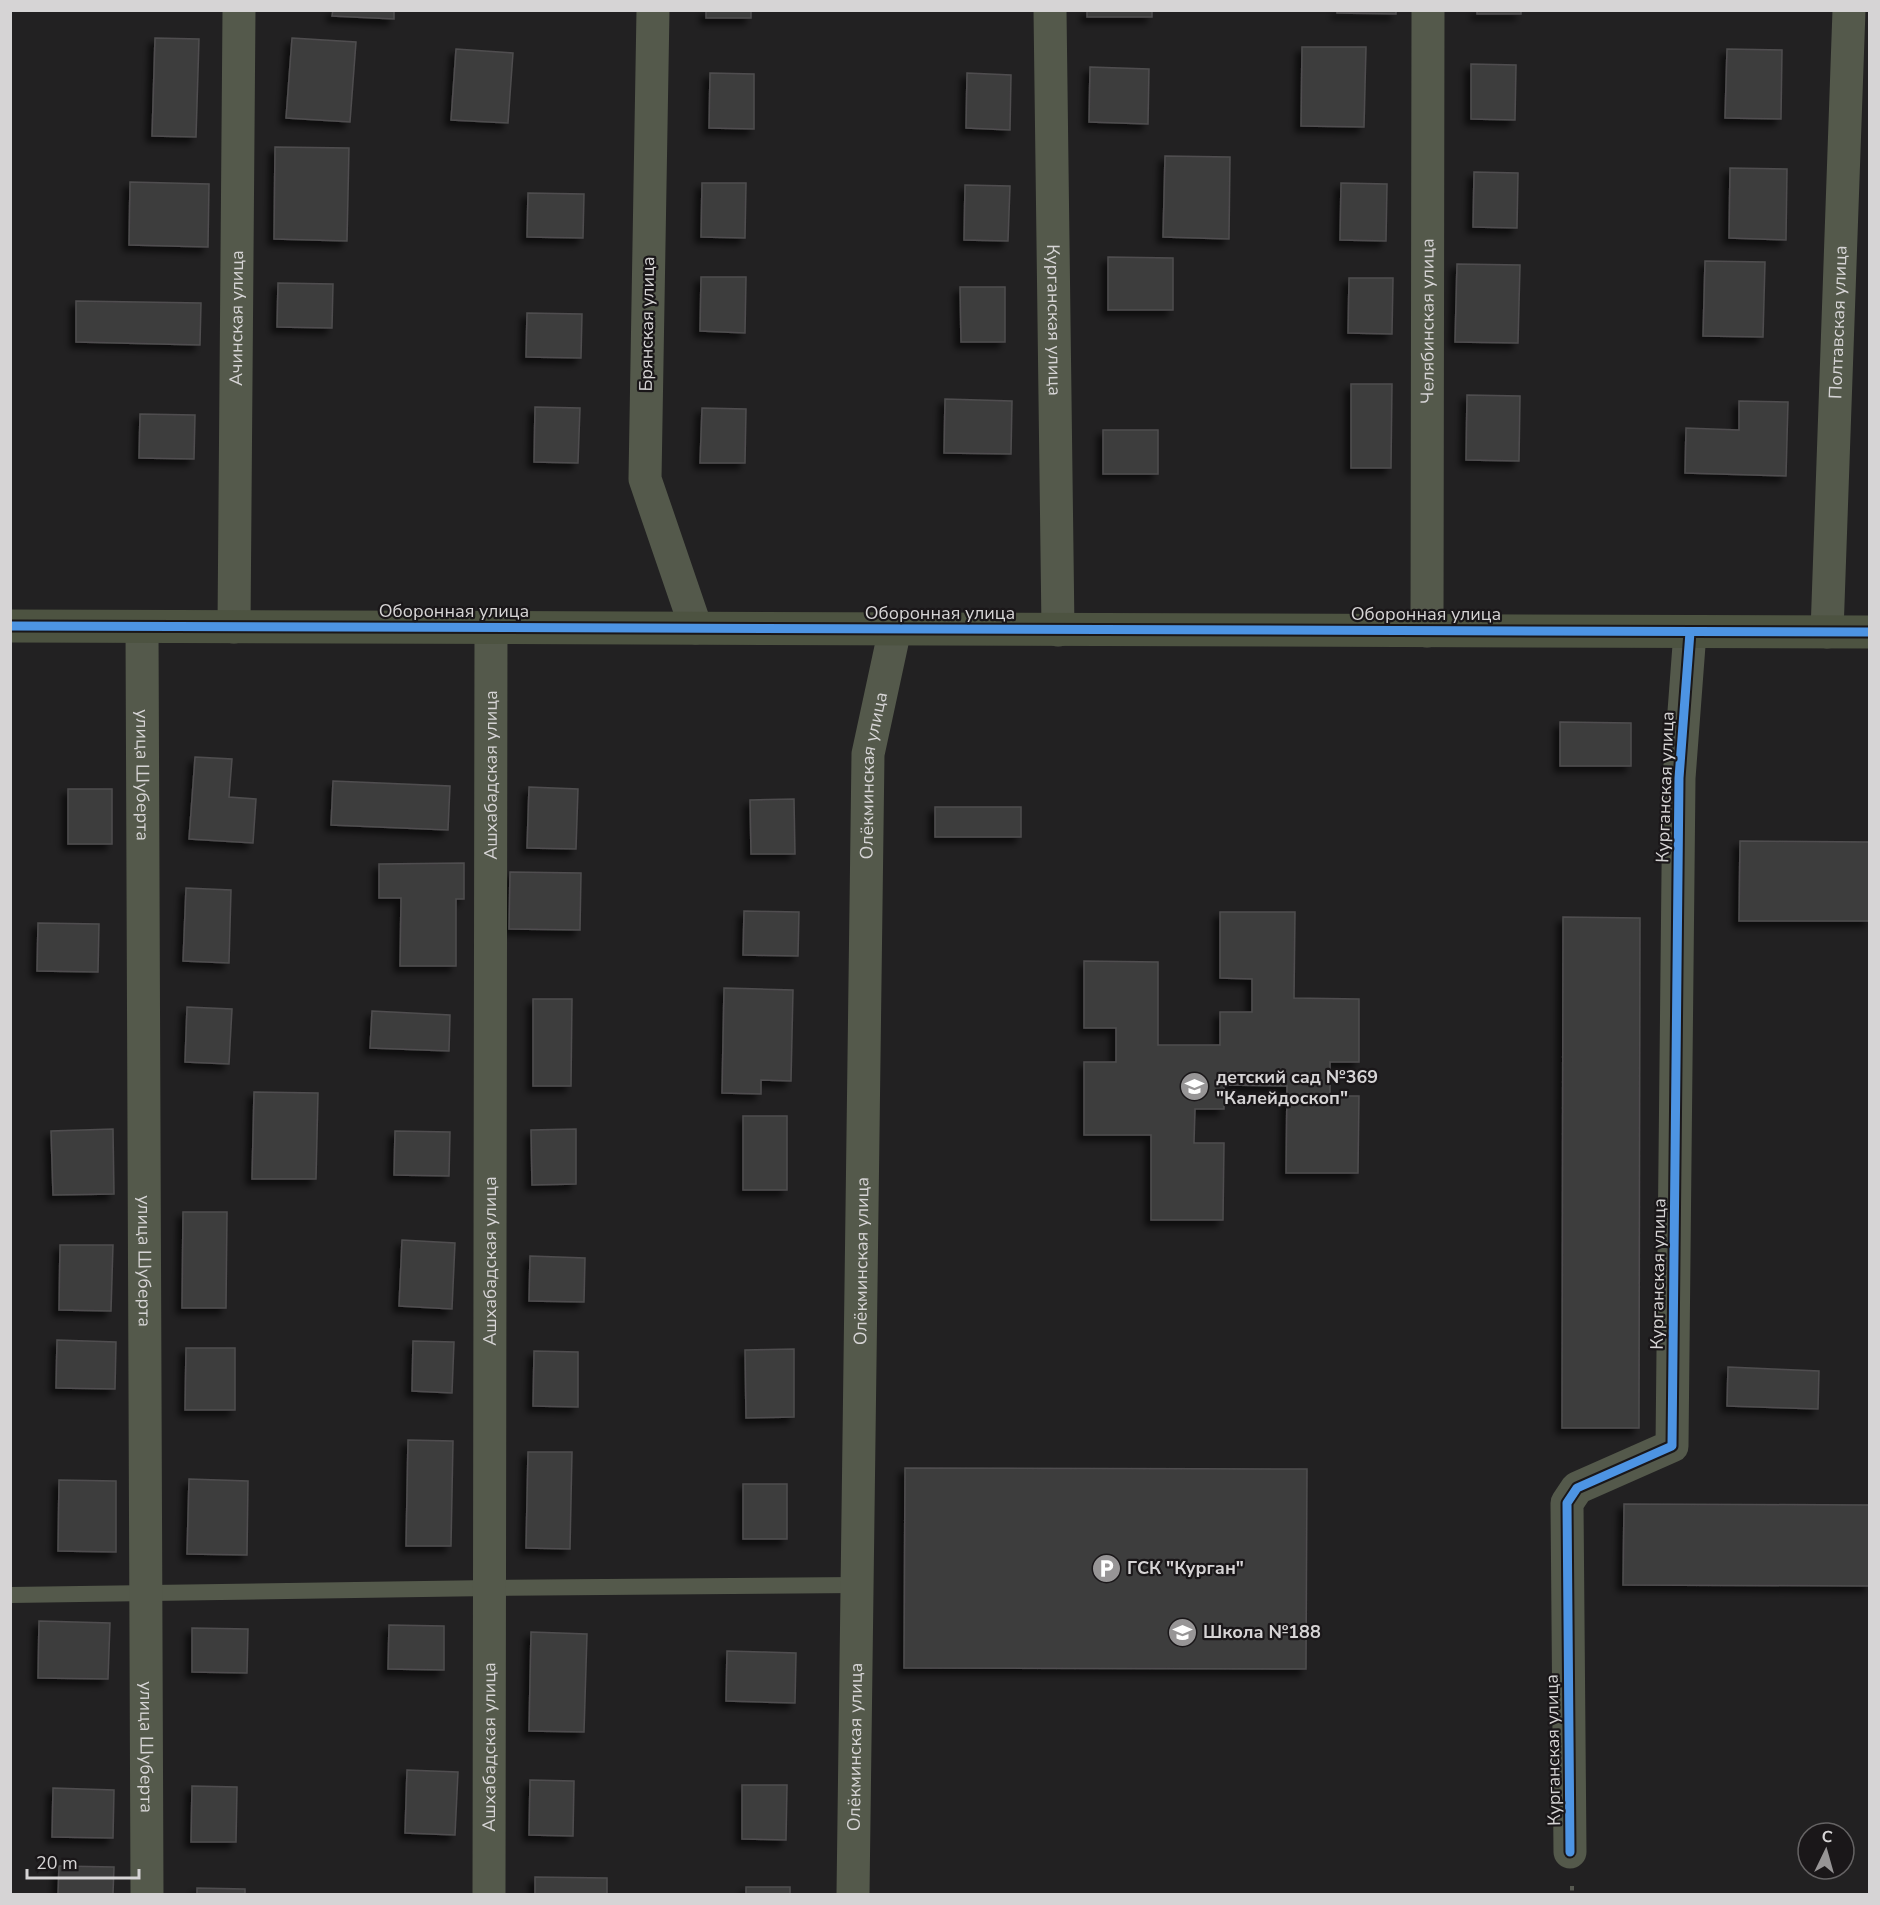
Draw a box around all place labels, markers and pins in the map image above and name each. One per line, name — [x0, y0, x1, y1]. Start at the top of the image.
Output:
place label: детский сад №369 "Калейдоскоп" — [1216, 1065, 1378, 1110]
school or university icon: детский сад №369 "Калейдоскоп" — [1179, 1071, 1211, 1103]
parking icon: ГСК "Курган" — [1090, 1552, 1122, 1584]
place label: ГСК "Курган" — [1127, 1556, 1244, 1580]
school or university icon: Школа №188 — [1166, 1616, 1198, 1648]
place label: Школа №188 — [1203, 1620, 1321, 1644]

